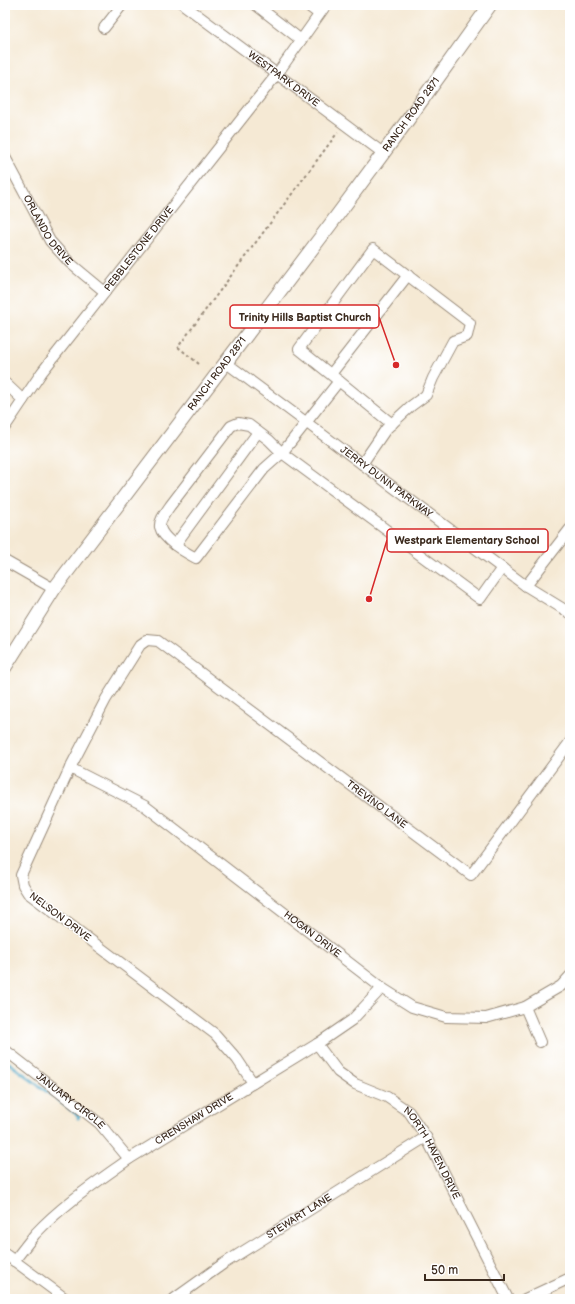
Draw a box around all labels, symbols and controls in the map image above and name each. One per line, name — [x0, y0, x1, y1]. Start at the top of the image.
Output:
street label: WESTPARK DRIVE — [245, 49, 322, 110]
street label: RANCH ROAD 2871 — [380, 75, 442, 154]
street label: ORLANDO DRIVE — [20, 193, 75, 268]
street label: PEBBLESTONE DRIVE — [102, 204, 177, 294]
callout: Trinity Hills Baptist Church — [230, 305, 379, 328]
text: Trinity Hills Baptist Church — [239, 311, 371, 324]
street label: RANCH ROAD 2871 — [185, 335, 249, 413]
street label: JERRY DUNN PARKWAY — [338, 444, 435, 520]
callout: Westpark Elementary School — [387, 529, 548, 552]
text: Westpark Elementary School — [395, 534, 540, 547]
street label: TREVINO LANE — [344, 778, 410, 831]
street label: NELSON DRIVE — [27, 890, 93, 944]
street label: HOGAN DRIVE — [281, 909, 344, 960]
street label: JANUARY CIRCLE — [34, 1070, 108, 1132]
street label: CRENSHAW DRIVE — [153, 1091, 236, 1148]
street label: NORTH HAVEN DRIVE — [401, 1104, 463, 1202]
street label: STEWART LANE — [264, 1191, 334, 1241]
scale bar — [425, 1256, 504, 1282]
text: 50 m — [431, 1263, 458, 1278]

